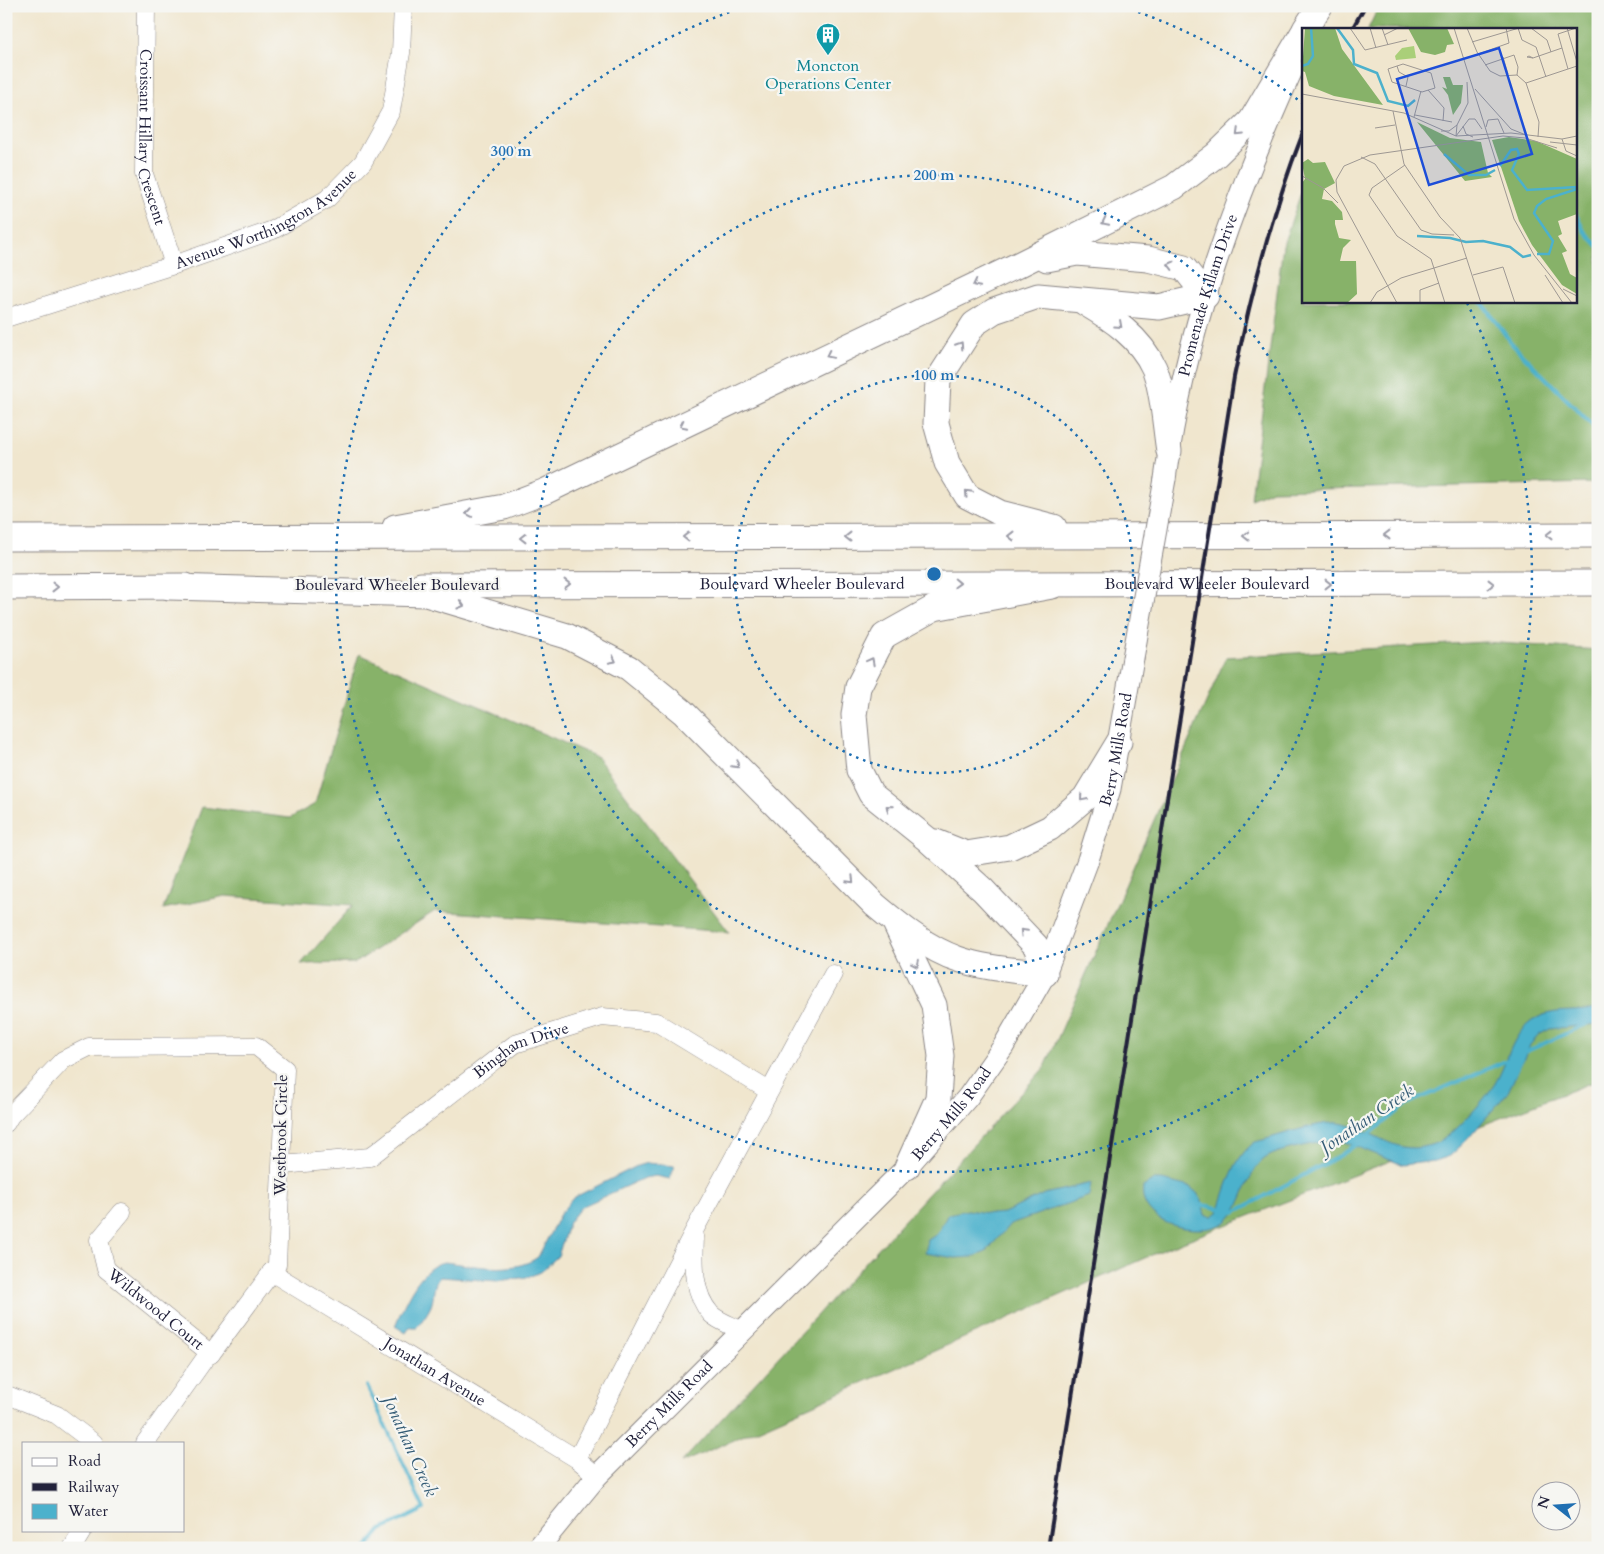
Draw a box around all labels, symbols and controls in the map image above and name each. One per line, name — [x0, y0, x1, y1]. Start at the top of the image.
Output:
building icon: Moncton Operations Center — [815, 22, 841, 56]
inset map — [1302, 28, 1576, 302]
street label: Croissant Hillary Crescent — [133, 49, 171, 228]
place label: Moncton Operations Center — [765, 55, 891, 95]
one-way arrow — [1236, 127, 1245, 136]
text: 300 m — [491, 141, 532, 161]
street label: Avenue Worthington Avenue — [172, 164, 362, 275]
text: 200 m — [914, 165, 955, 185]
street label: Promenade Killam Drive — [1173, 211, 1243, 379]
one-way arrow — [1101, 216, 1110, 226]
one-way arrow — [1167, 260, 1176, 271]
one-way arrow — [972, 278, 981, 288]
one-way arrow — [1114, 320, 1123, 329]
one-way arrow — [954, 342, 963, 351]
one-way arrow — [825, 349, 834, 359]
text: 100 m — [914, 365, 955, 385]
one-way arrow — [679, 419, 688, 429]
one-way arrow — [965, 490, 974, 499]
one-way arrow — [464, 508, 473, 518]
one-way arrow — [1382, 530, 1390, 540]
one-way arrow — [1545, 530, 1552, 540]
one-way arrow — [1006, 531, 1014, 541]
one-way arrow — [1242, 531, 1250, 541]
one-way arrow — [681, 532, 689, 542]
one-way arrow — [844, 532, 852, 542]
one-way arrow — [519, 533, 526, 543]
centre of rings — [925, 565, 943, 583]
street label: Boulevard Wheeler Boulevard — [700, 573, 905, 595]
street label: Boulevard Wheeler Boulevard — [1105, 573, 1310, 595]
street label: Boulevard Wheeler Boulevard — [295, 574, 500, 596]
one-way arrow — [954, 577, 962, 588]
one-way arrow — [564, 579, 572, 589]
one-way arrow — [1324, 579, 1332, 589]
one-way arrow — [1487, 579, 1495, 589]
one-way arrow — [52, 582, 59, 592]
one-way arrow — [457, 599, 465, 609]
one-way arrow — [608, 654, 617, 664]
one-way arrow — [865, 657, 875, 666]
street label: Berry Mills Road — [1094, 691, 1138, 809]
one-way arrow — [730, 760, 739, 769]
one-way arrow — [1080, 792, 1089, 801]
one-way arrow — [886, 806, 895, 814]
one-way arrow — [845, 875, 854, 884]
one-way arrow — [1020, 929, 1029, 938]
one-way arrow — [910, 959, 920, 968]
street label: Bingham Drive — [469, 1017, 571, 1083]
street label: Berry Mills Road — [906, 1062, 997, 1165]
street label: Westbrook Circle — [269, 1074, 293, 1197]
water label: Jonathan Creek — [1312, 1078, 1419, 1162]
street label: Wildwood Court — [102, 1263, 209, 1355]
street label: Jonathan Avenue — [378, 1331, 490, 1412]
street label: Berry Mills Road — [621, 1355, 718, 1452]
water label: Jonathan Creek — [375, 1388, 444, 1501]
legend — [22, 1442, 185, 1532]
text: Road — [68, 1451, 101, 1471]
text: Railway — [68, 1477, 119, 1497]
north arrow — [1532, 1482, 1582, 1532]
text: N — [1533, 1494, 1555, 1511]
text: Water — [67, 1501, 109, 1521]

